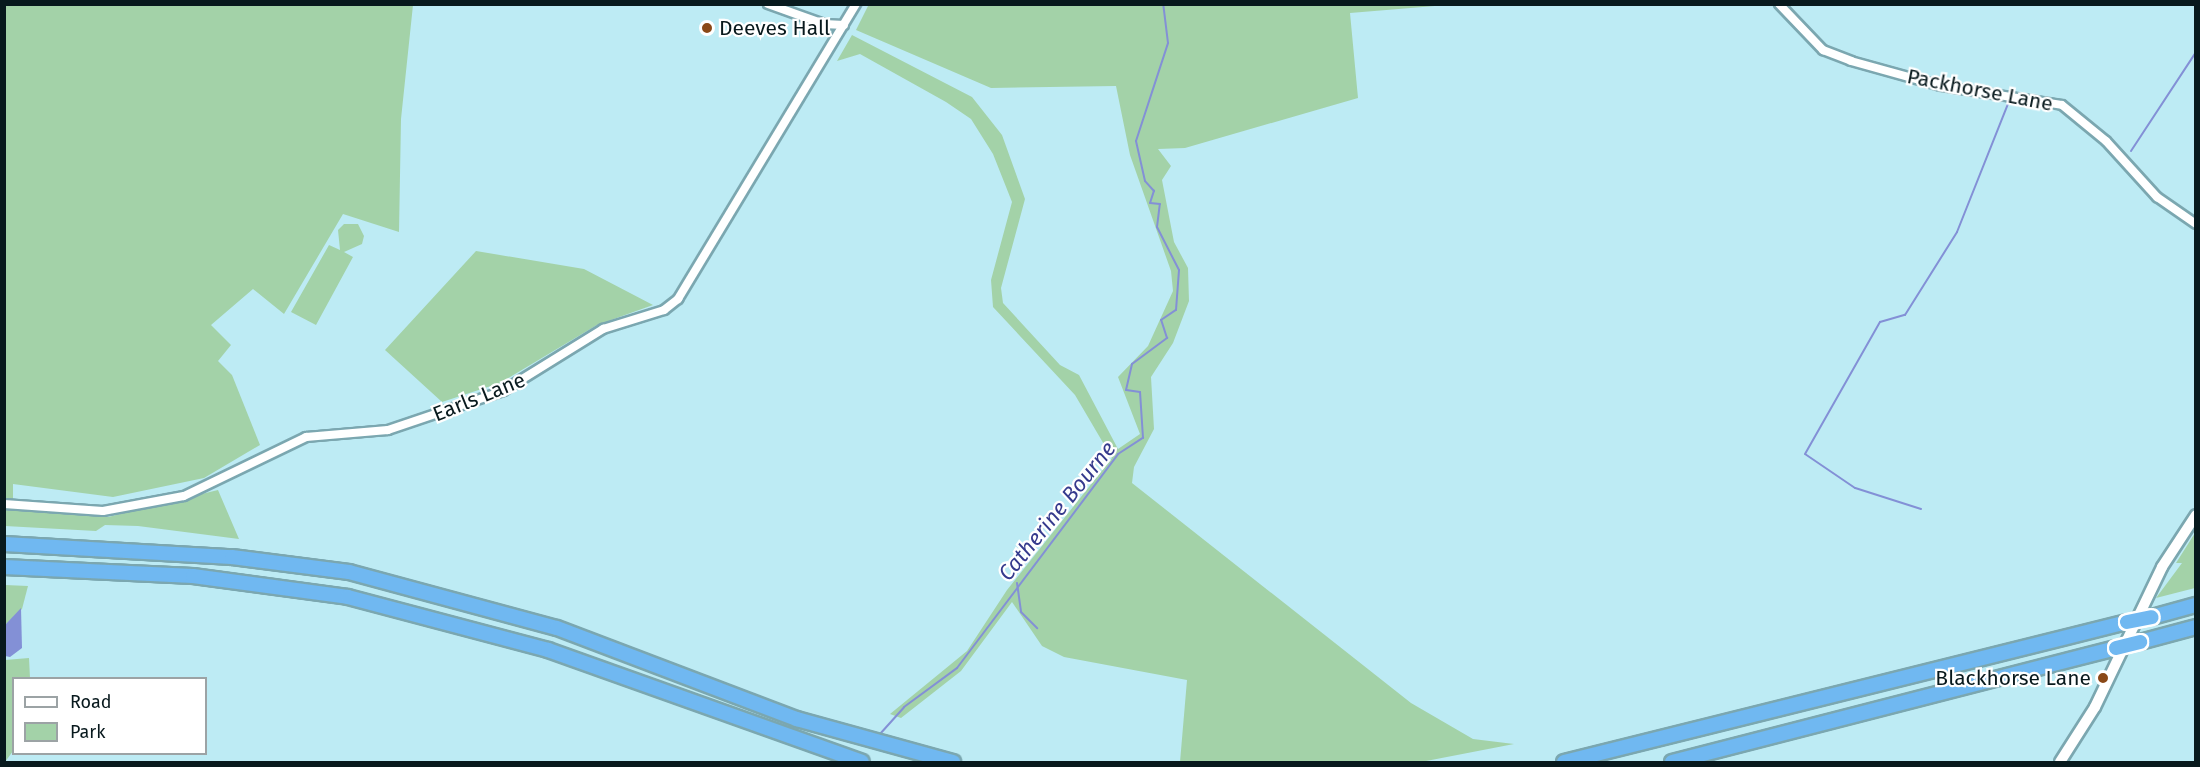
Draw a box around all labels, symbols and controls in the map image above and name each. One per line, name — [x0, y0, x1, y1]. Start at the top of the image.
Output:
place label: Deeves Hall — [719, 15, 830, 41]
marker: Deeves Hall — [700, 21, 714, 35]
street label: Packhorse Lane — [1905, 64, 2055, 116]
street label: Earls Lane — [429, 367, 529, 427]
water label: Catherine Bourne — [993, 436, 1121, 586]
place label: Blackhorse Lane — [1935, 665, 2091, 691]
marker: Blackhorse Lane — [2096, 671, 2110, 685]
legend — [12, 677, 207, 755]
text: Road — [70, 691, 112, 713]
text: Park — [70, 721, 105, 743]

